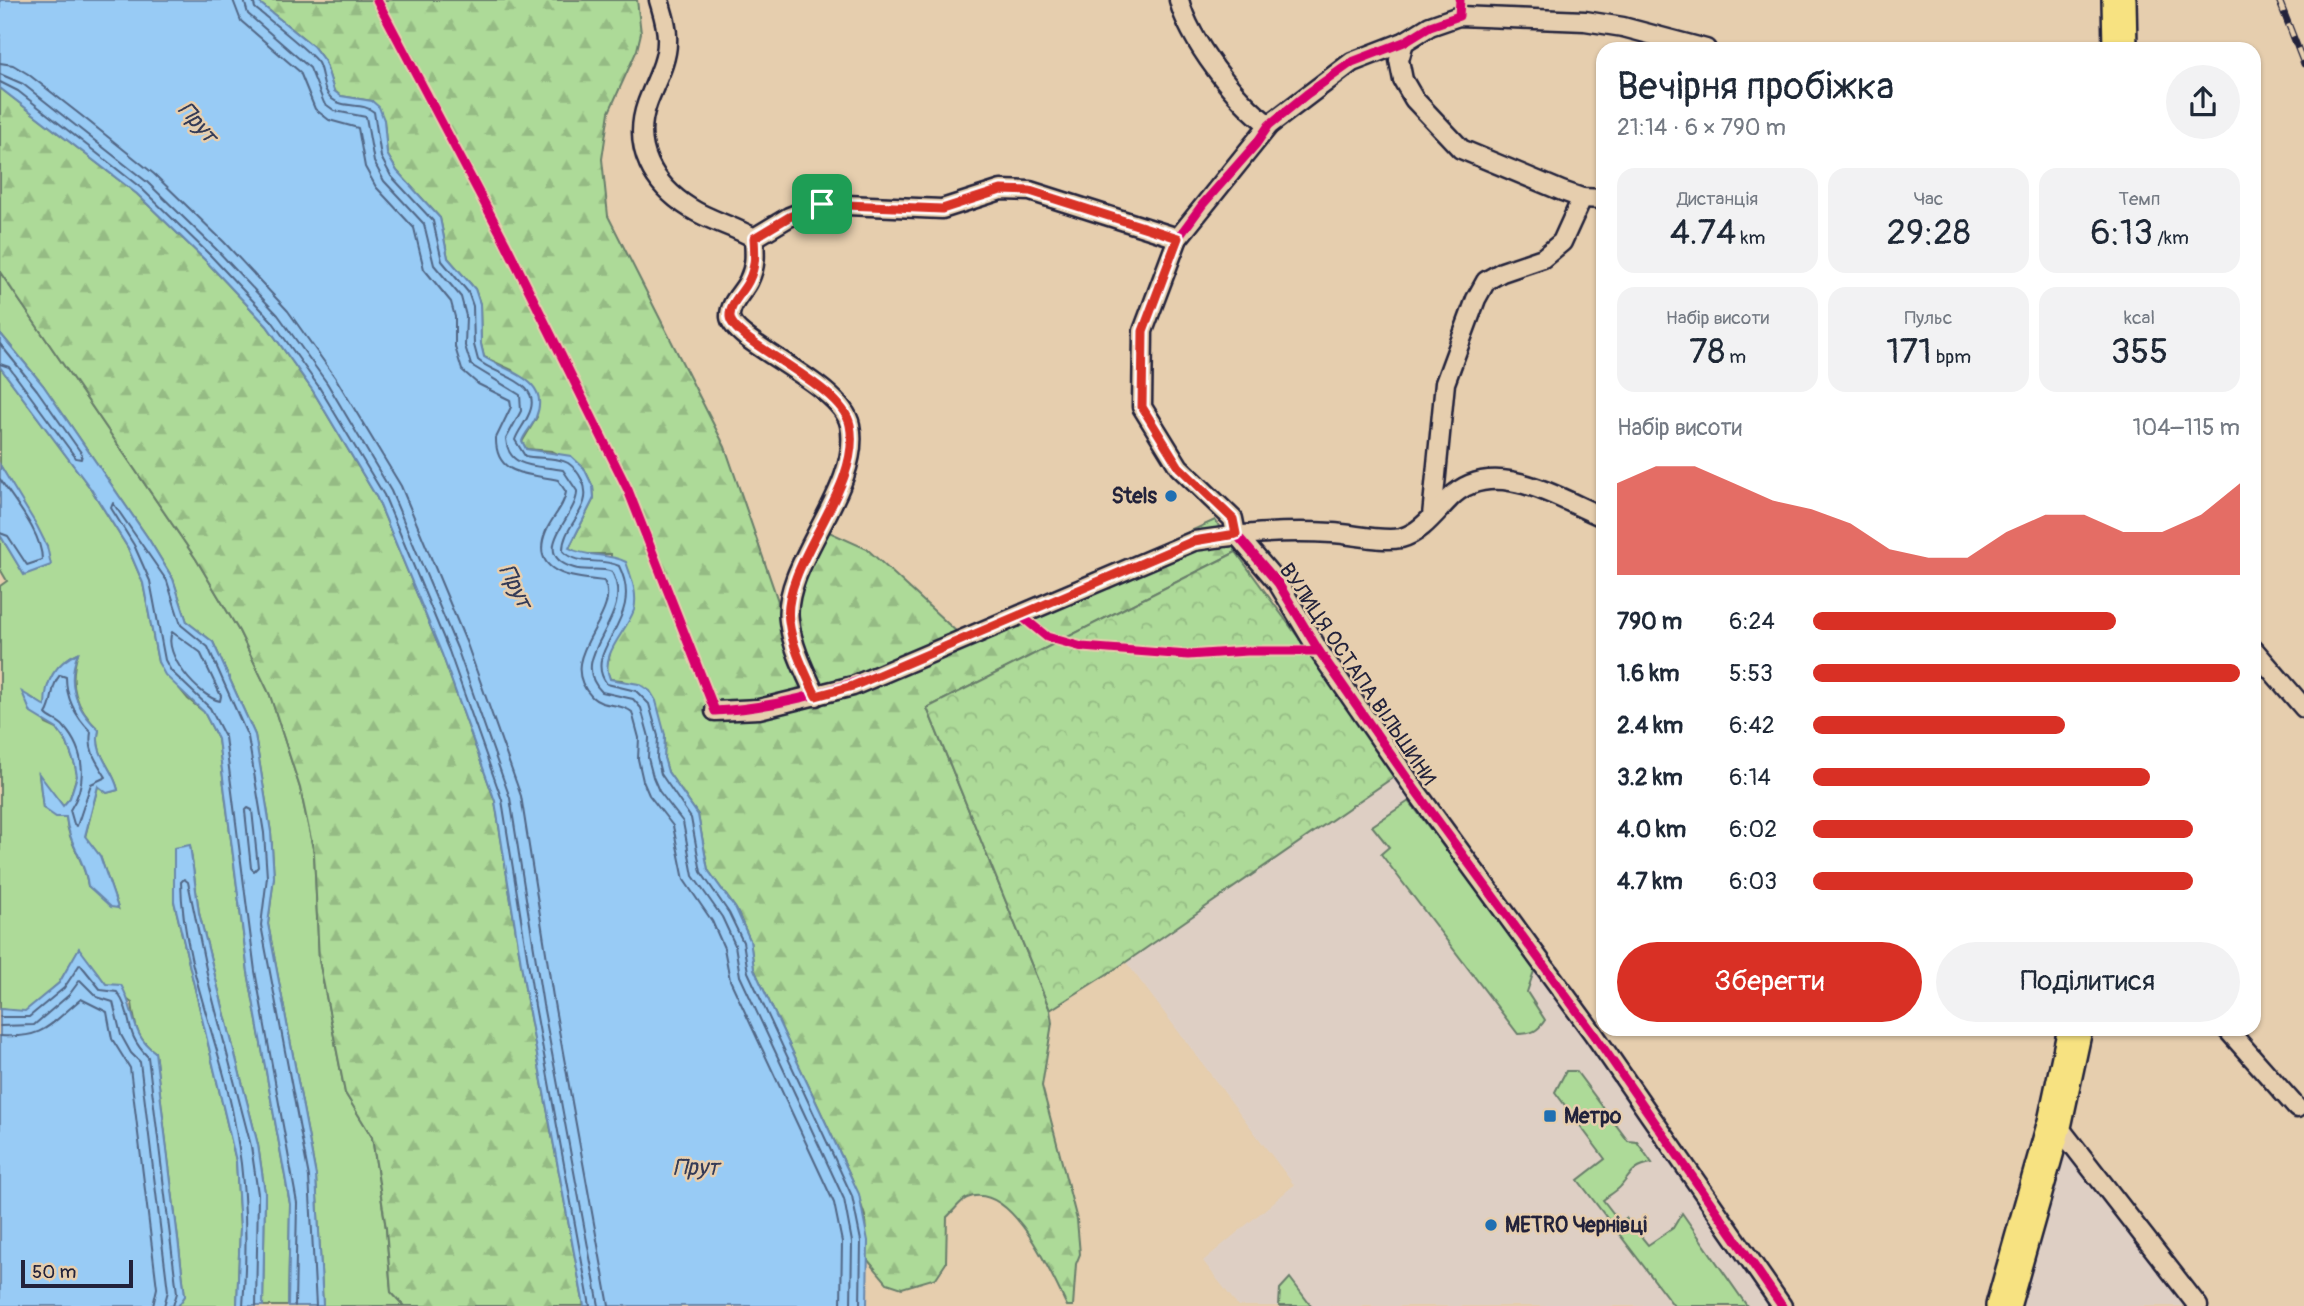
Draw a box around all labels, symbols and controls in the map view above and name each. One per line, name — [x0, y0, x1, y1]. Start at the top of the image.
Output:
text: Вечірня пробіжка — [1617, 63, 1894, 111]
button: share — [2166, 65, 2240, 139]
water label: Прут — [171, 96, 226, 152]
text: 21:14 · 6 × 790 m — [1617, 113, 1786, 142]
pin — [792, 174, 852, 234]
icon: arrive — [803, 185, 841, 223]
text: Дистанція — [1677, 187, 1758, 211]
text: Час — [1914, 187, 1943, 211]
text: Темп — [2118, 187, 2161, 211]
text: 4.74 — [1670, 211, 1736, 255]
text: 29:28 — [1886, 211, 1971, 255]
text: 6:13 — [2090, 211, 2153, 255]
text: km — [1736, 226, 1765, 250]
text: /km — [2153, 226, 2189, 250]
text: Набір висоти — [1666, 306, 1769, 330]
text: Пульс — [1905, 306, 1952, 330]
text: kcal — [2124, 306, 2155, 330]
text: 78 — [1689, 330, 1725, 374]
text: 171 — [1886, 330, 1932, 374]
text: 355 — [2111, 330, 2168, 374]
text: m — [1725, 345, 1746, 369]
text: bpm — [1932, 345, 1971, 369]
text: Набір висоти — [1617, 413, 1742, 442]
text: 104–115 m — [2133, 413, 2240, 442]
place label: Stels — [1112, 483, 1158, 510]
marker: Stels — [1163, 488, 1179, 504]
street label: ВУЛИЦЯ ОСТАПА ВІЛЬШИНИ — [1273, 558, 1442, 791]
water label: Прут — [492, 559, 540, 616]
text: 790 m — [1617, 607, 1682, 636]
text: 6:24 — [1729, 607, 1775, 636]
text: 1.6 km — [1617, 659, 1679, 688]
text: 5:53 — [1729, 659, 1773, 688]
text: 2.4 km — [1617, 711, 1683, 740]
text: 6:42 — [1729, 711, 1775, 740]
text: 3.2 km — [1617, 763, 1683, 792]
text: 6:14 — [1729, 763, 1771, 792]
text: 4.0 km — [1617, 815, 1686, 844]
text: 6:02 — [1729, 815, 1777, 844]
text: 4.7 km — [1617, 867, 1683, 896]
text: 6:03 — [1729, 867, 1777, 896]
button: Зберегти — [1617, 942, 1922, 1022]
button: Поділитися — [1936, 942, 2240, 1022]
place label: Метро — [1564, 1103, 1622, 1130]
marker: Метро — [1542, 1108, 1558, 1124]
water label: Прут — [673, 1153, 722, 1182]
place label: METRO Чернівці — [1505, 1212, 1647, 1239]
marker: METRO Чернівці — [1483, 1217, 1499, 1233]
scale bar — [21, 1257, 133, 1289]
text: 50 m — [32, 1260, 76, 1284]

